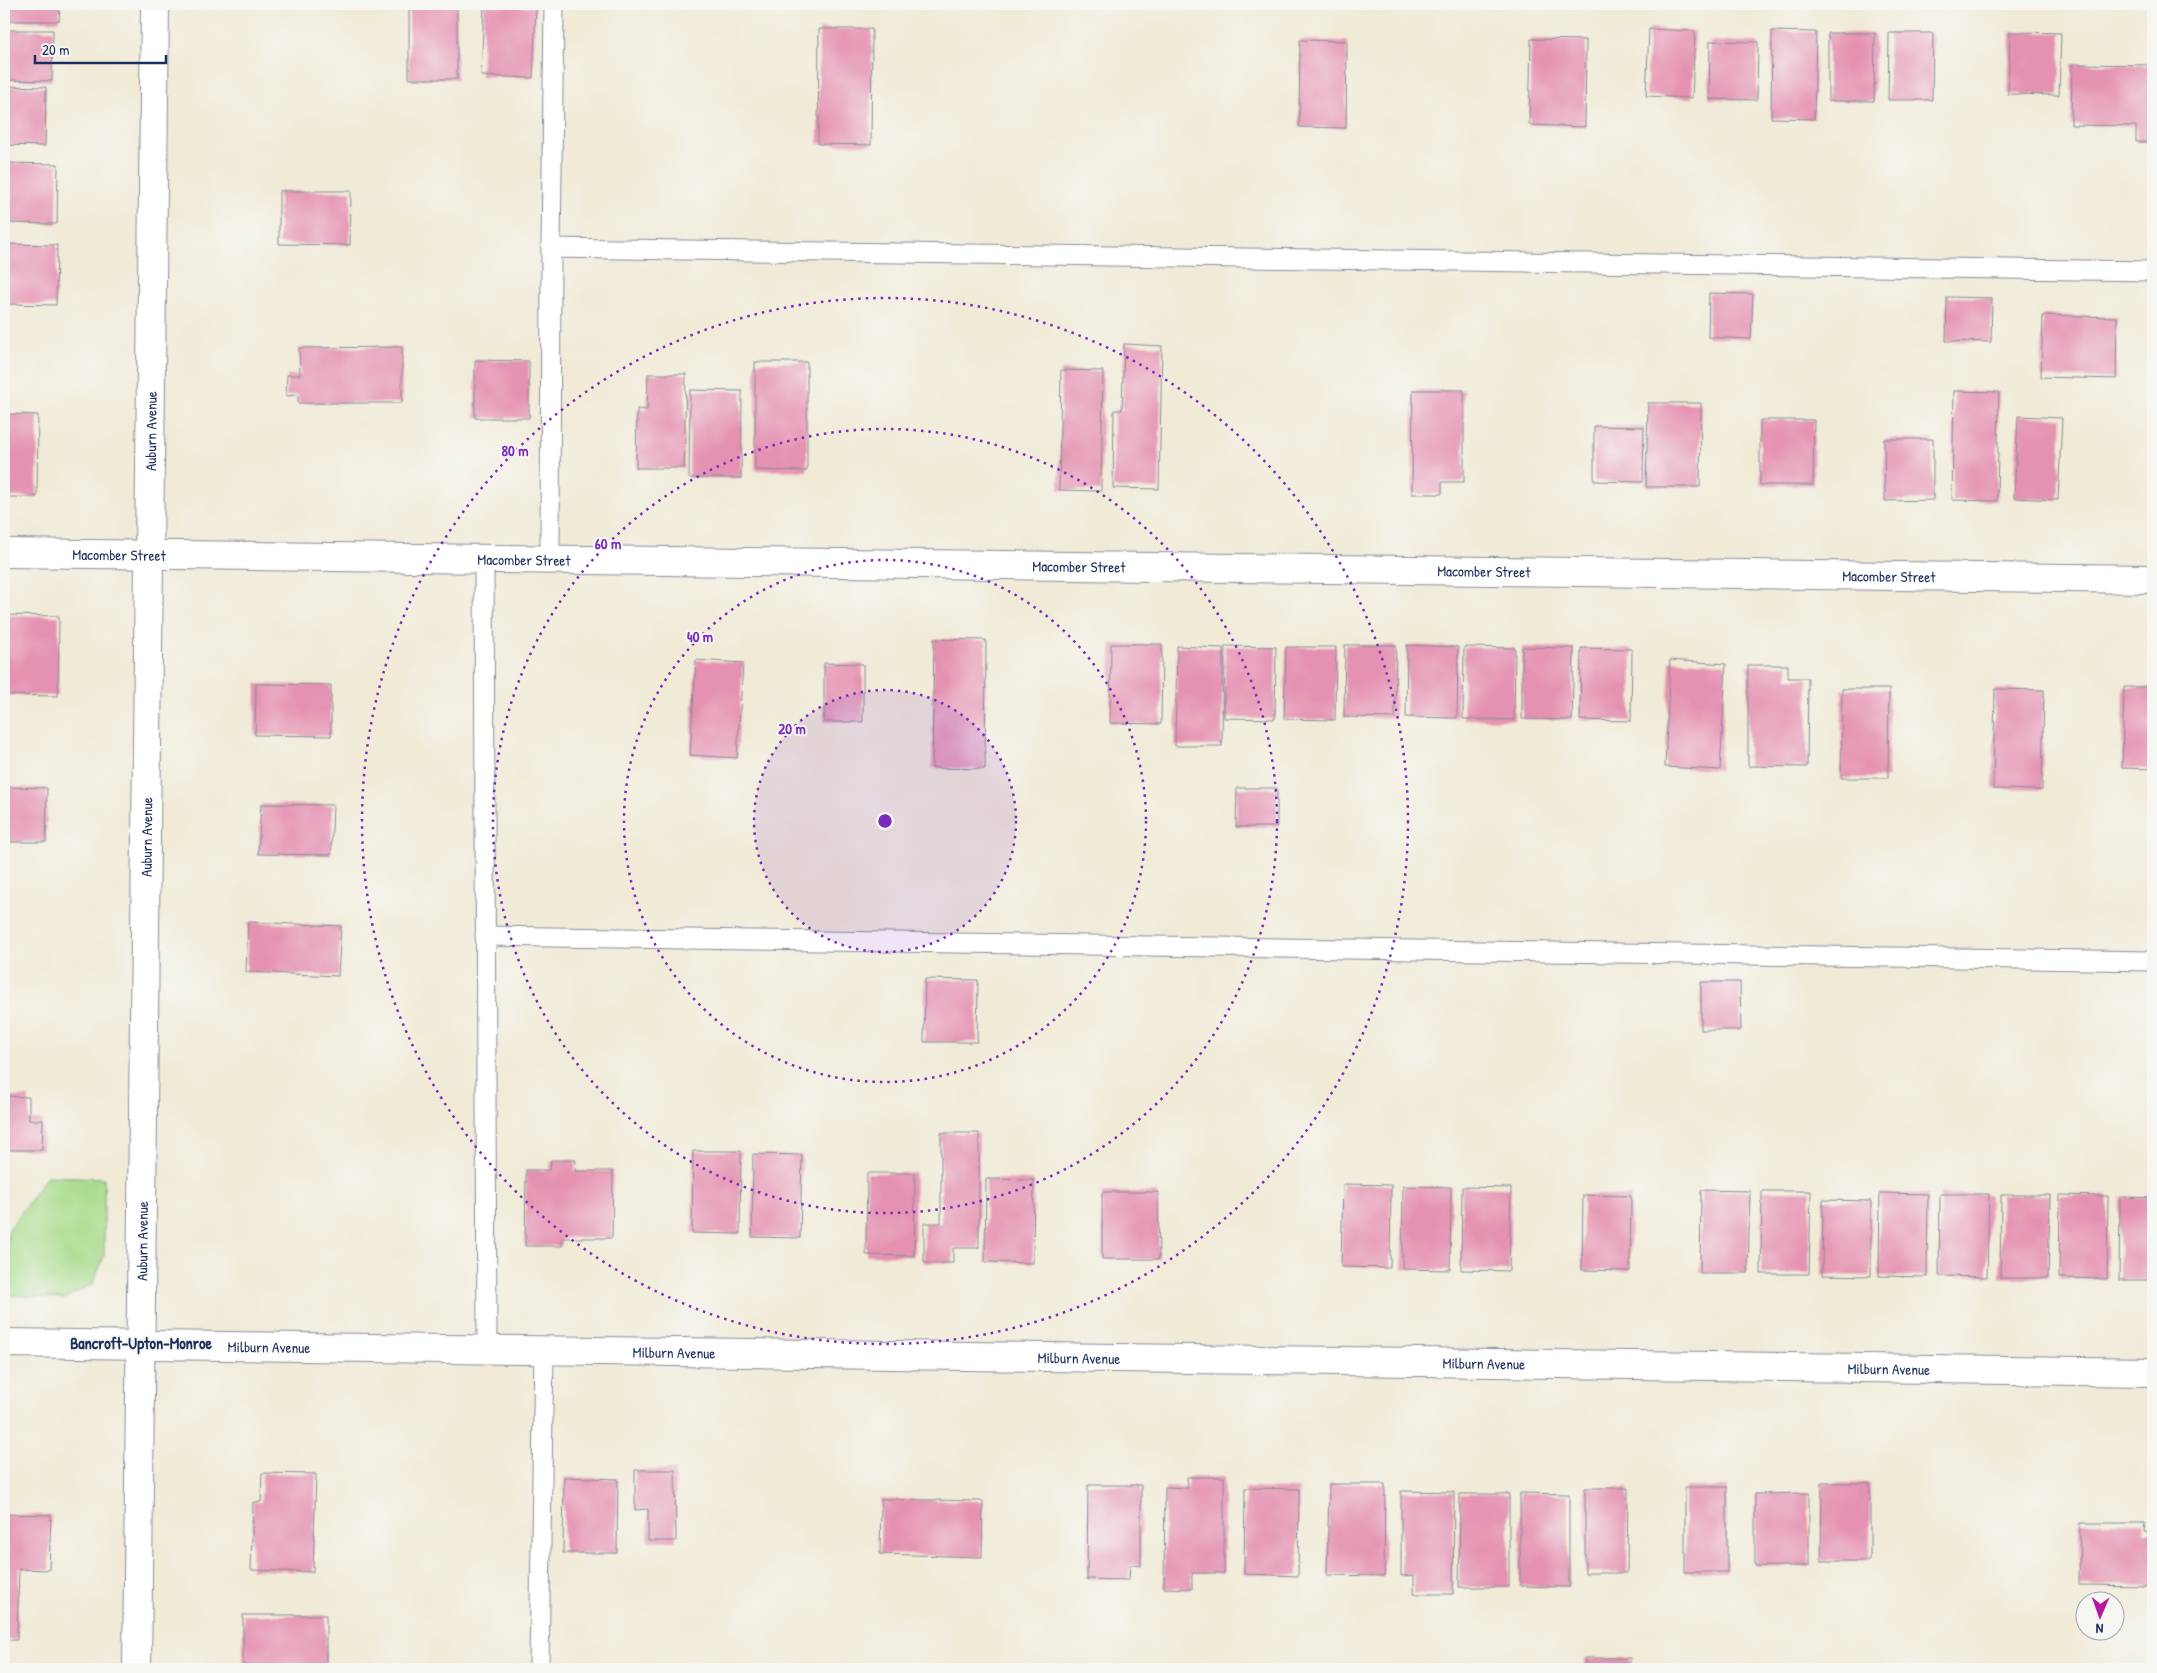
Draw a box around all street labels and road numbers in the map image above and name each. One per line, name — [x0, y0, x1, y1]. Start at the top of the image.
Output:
street label: Auburn Avenue — [139, 391, 161, 471]
street label: Macomber Street — [72, 543, 167, 565]
street label: Macomber Street — [477, 548, 572, 570]
street label: Macomber Street — [1032, 555, 1127, 577]
street label: Macomber Street — [1437, 560, 1531, 582]
street label: Macomber Street — [1842, 565, 1936, 587]
street label: Auburn Avenue — [135, 797, 157, 877]
street label: Auburn Avenue — [131, 1201, 153, 1281]
street label: Milburn Avenue — [228, 1336, 310, 1358]
street label: Milburn Avenue — [632, 1341, 715, 1363]
street label: Milburn Avenue — [1037, 1346, 1120, 1369]
street label: Milburn Avenue — [1442, 1352, 1525, 1374]
street label: Milburn Avenue — [1847, 1357, 1930, 1379]

